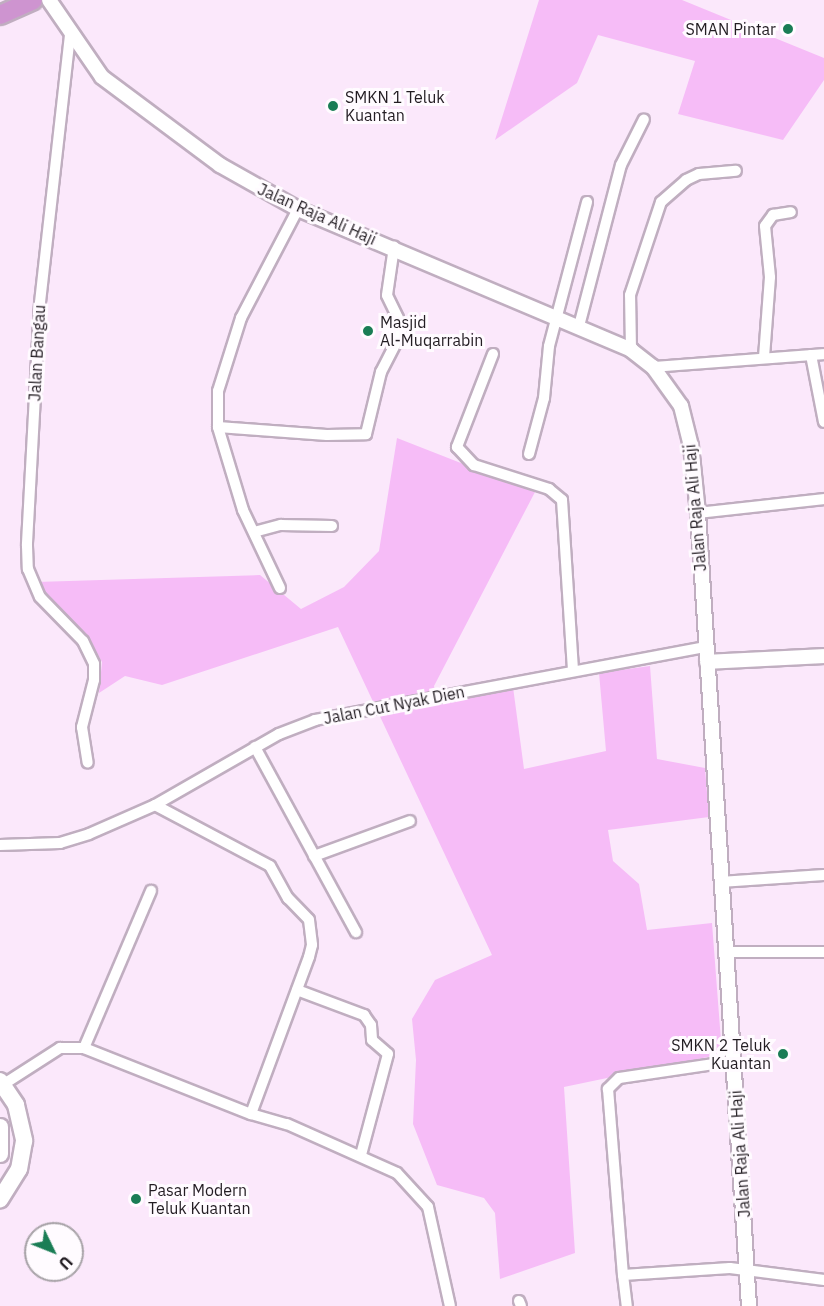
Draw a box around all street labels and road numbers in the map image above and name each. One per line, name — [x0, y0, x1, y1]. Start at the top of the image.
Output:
street label: Jalan Raja Ali Haji — [255, 179, 379, 249]
street label: Jalan Bangau — [25, 304, 49, 402]
street label: Jalan Raja Ali Haji — [680, 444, 710, 572]
street label: Jalan Cut Nyak Dien — [322, 682, 466, 728]
street label: Jalan Raja Ali Haji — [726, 1090, 754, 1218]

